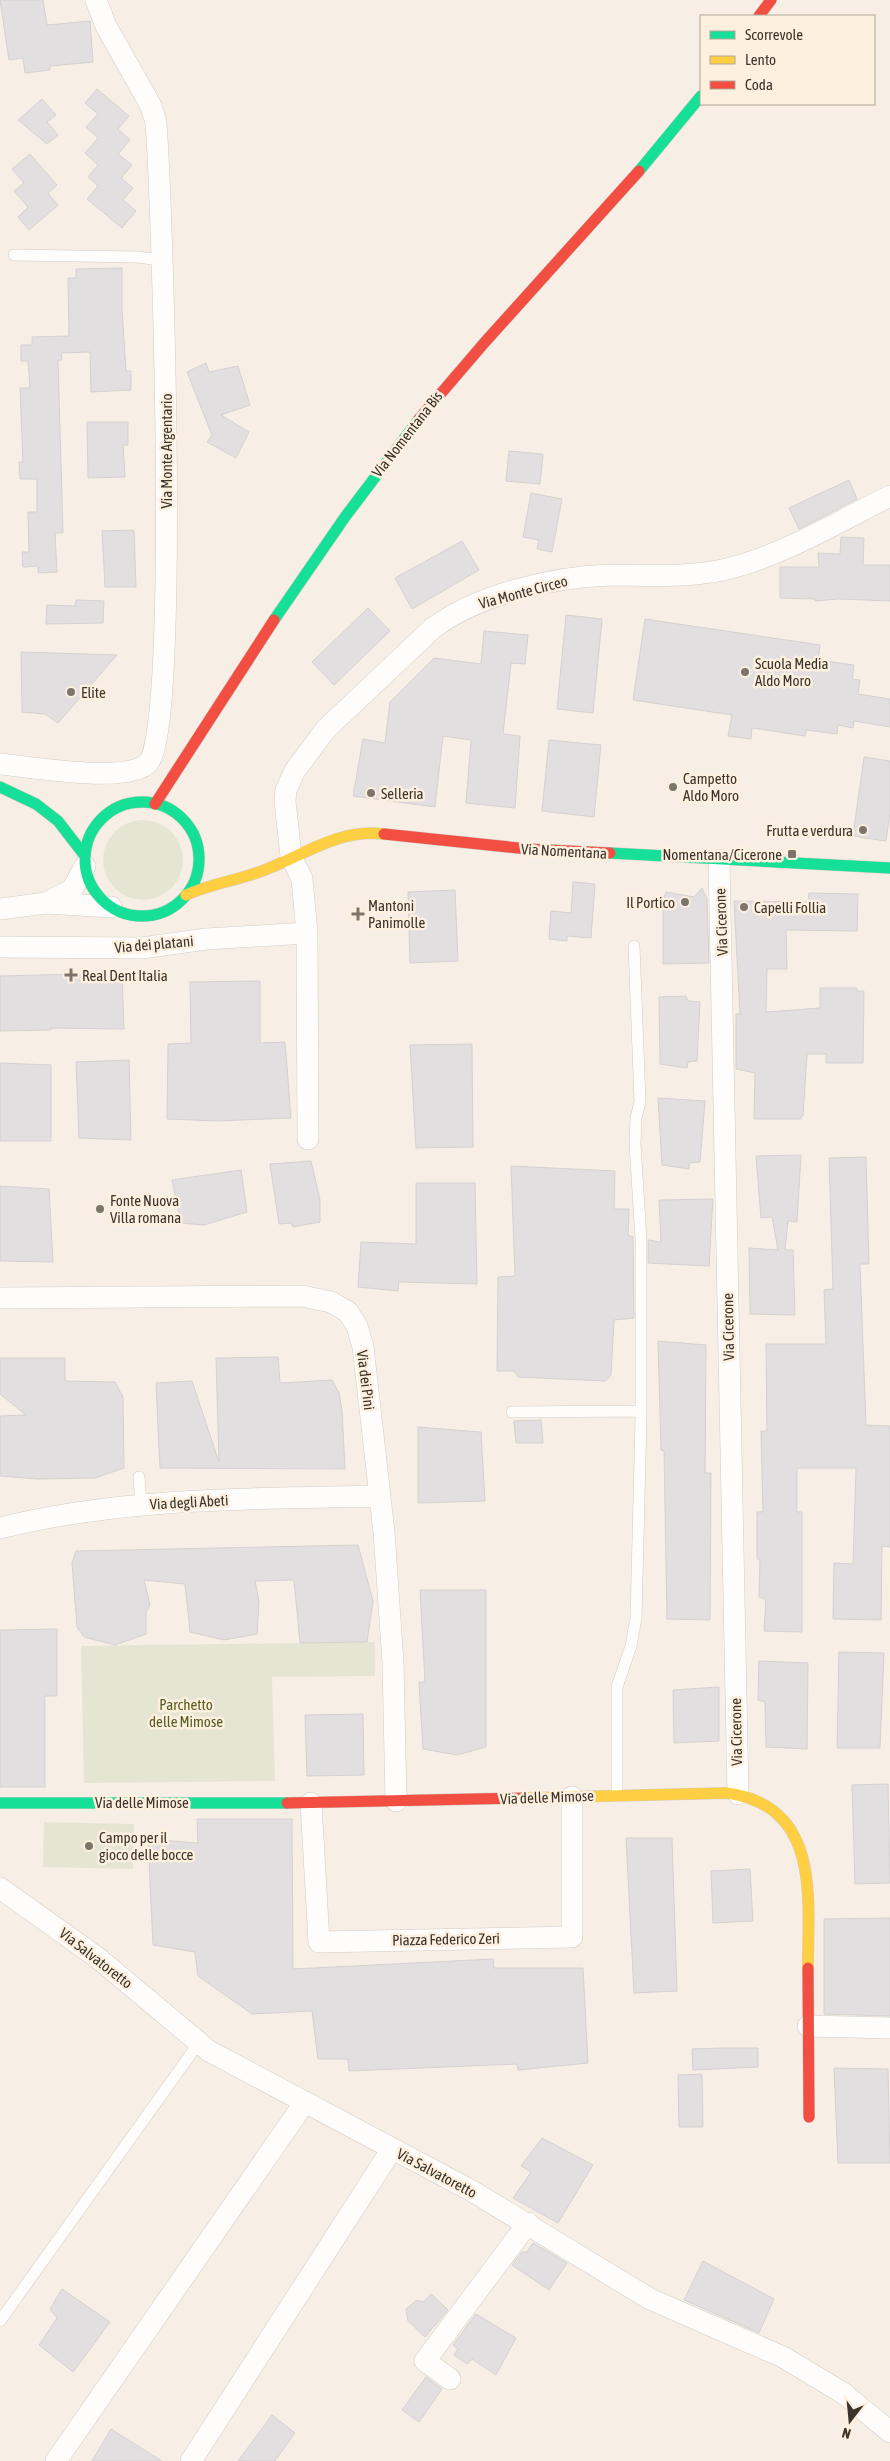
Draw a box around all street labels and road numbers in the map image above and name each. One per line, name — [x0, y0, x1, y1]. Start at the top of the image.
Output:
street label: Via Nomentana Bis — [368, 388, 446, 480]
street label: Via Monte Argentario — [158, 393, 175, 509]
street label: Via Monte Circeo — [477, 572, 569, 612]
street label: Via Nomentana — [521, 840, 607, 862]
street label: Via Cicerone — [711, 888, 731, 956]
street label: Via dei platani — [114, 932, 194, 956]
street label: Via Cicerone — [719, 1293, 737, 1361]
street label: Via dei Pini — [354, 1349, 378, 1411]
street label: Via degli Abeti — [149, 1491, 229, 1513]
street label: Via Cicerone — [727, 1698, 745, 1766]
street label: Via delle Mimose — [500, 1787, 594, 1807]
street label: Via delle Mimose — [95, 1794, 189, 1811]
street label: Via Salvatoretto — [56, 1924, 136, 1992]
street label: Piazza Federico Zeri — [392, 1930, 500, 1948]
street label: Via Salvatoretto — [394, 2145, 480, 2201]

